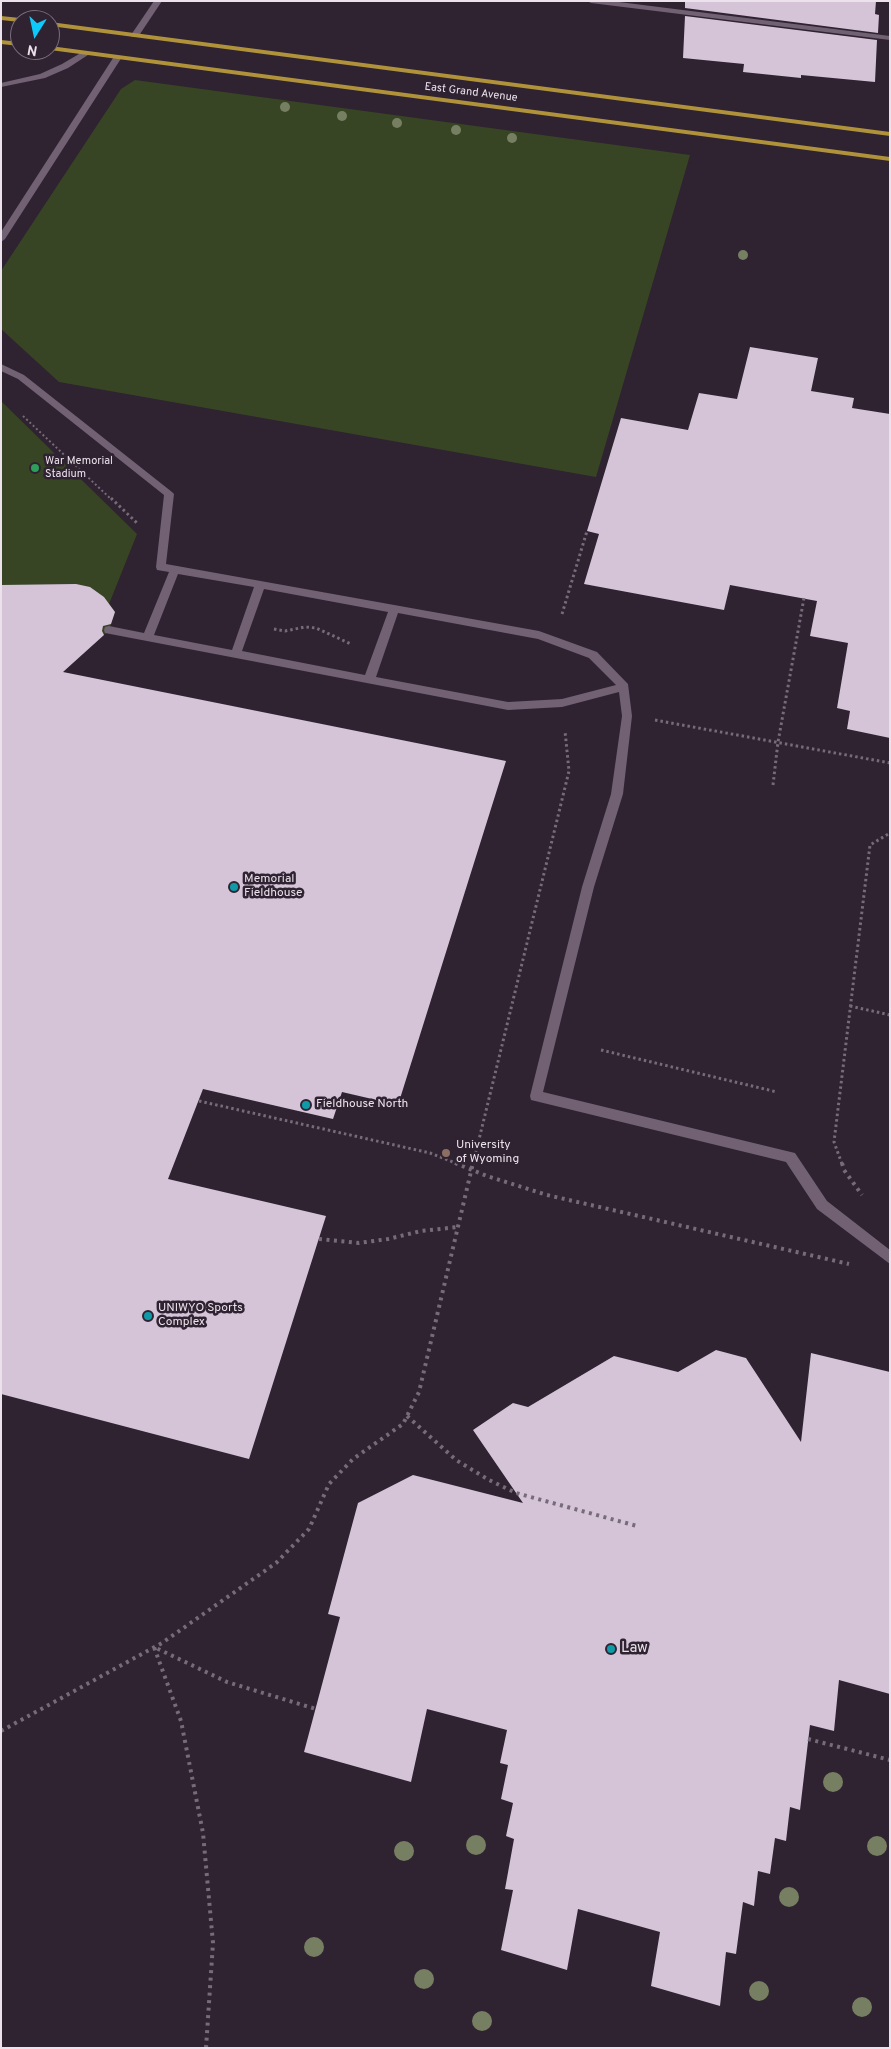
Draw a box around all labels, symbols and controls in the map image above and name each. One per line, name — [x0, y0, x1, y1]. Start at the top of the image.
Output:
north arrow — [10, 10, 60, 60]
text: N — [26, 40, 39, 59]
street label: East Grand Avenue — [424, 81, 518, 105]
place label: War Memorial Stadium — [45, 455, 113, 481]
marker: War Memorial Stadium — [29, 462, 41, 474]
place label: Memorial Fieldhouse — [244, 873, 302, 901]
marker: Memorial Fieldhouse — [228, 881, 240, 893]
place label: Fieldhouse North — [316, 1098, 408, 1112]
marker: Fieldhouse North — [300, 1099, 312, 1111]
place label: University of Wyoming — [456, 1139, 519, 1167]
marker: University of Wyoming — [440, 1147, 452, 1159]
place label: UNIWYO Sports Complex — [158, 1302, 243, 1330]
marker: UNIWYO Sports Complex — [142, 1310, 154, 1322]
place label: Law — [621, 1640, 648, 1658]
marker: Law — [605, 1643, 617, 1655]

